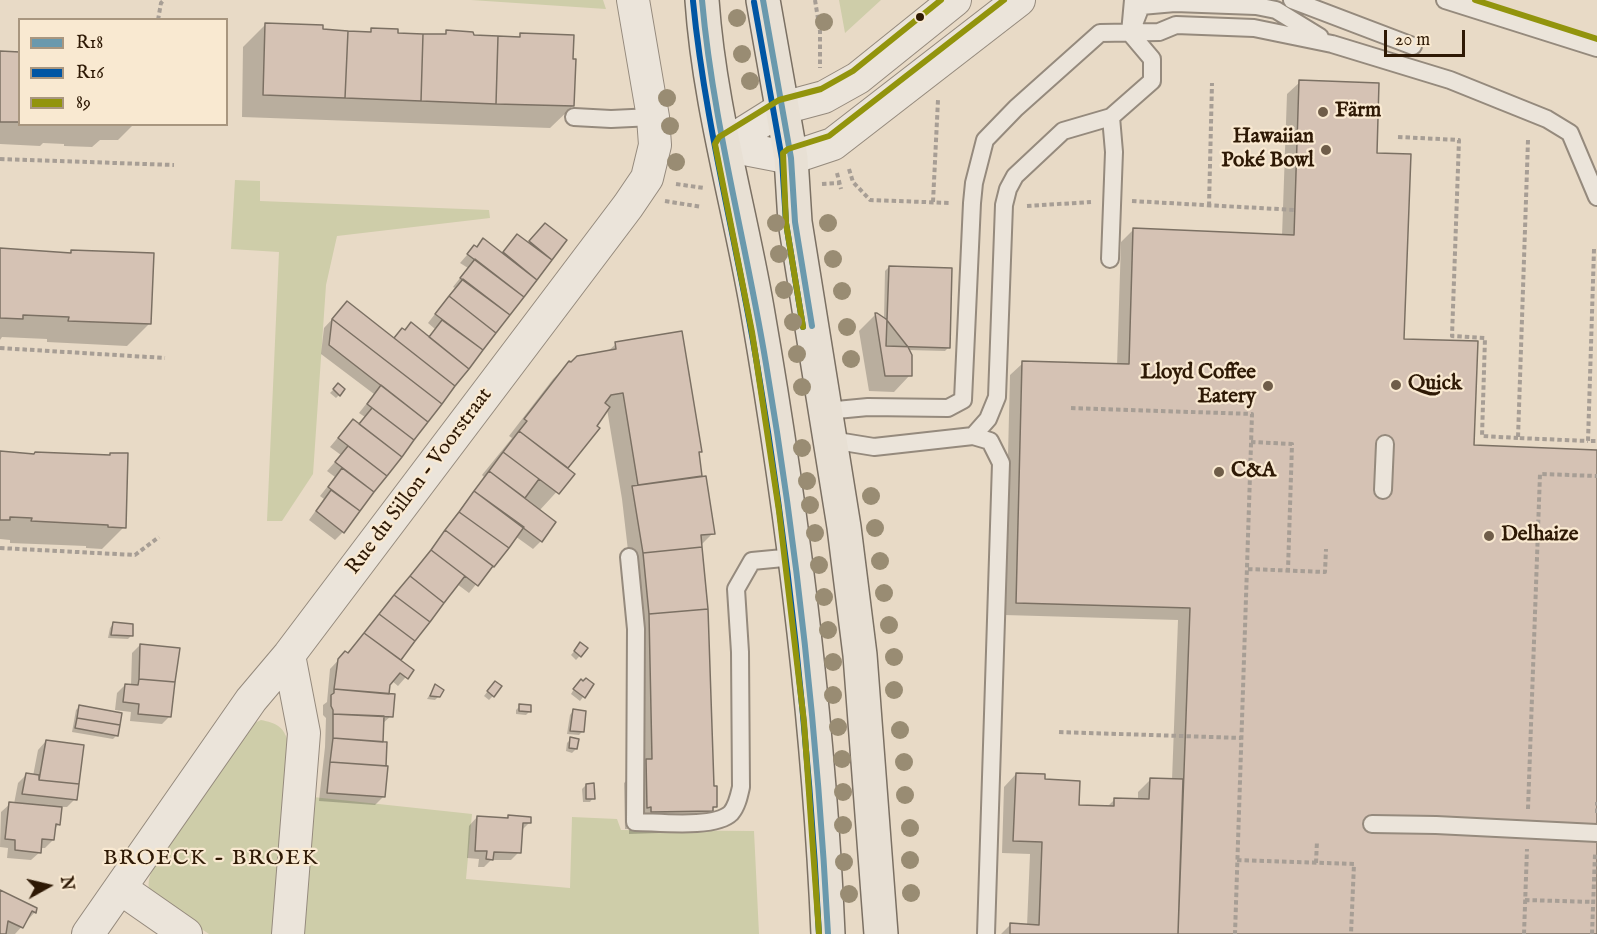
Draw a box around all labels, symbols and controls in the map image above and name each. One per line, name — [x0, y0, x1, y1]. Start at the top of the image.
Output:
unlabelled marker — [914, 11, 926, 23]
legend — [18, 18, 228, 126]
scale bar — [1387, 18, 1468, 56]
text: 20 m — [1395, 29, 1430, 52]
text: R18 — [76, 32, 103, 55]
text: R16 — [76, 62, 104, 85]
text: 89 — [76, 92, 91, 115]
place label: Färm — [1335, 99, 1381, 125]
marker: Färm — [1316, 105, 1330, 119]
place label: Hawaiian Poké Bowl — [1221, 125, 1314, 175]
marker: Hawaiian Poké Bowl — [1319, 143, 1333, 157]
place label: Lloyd Coffee Eatery — [1141, 361, 1256, 411]
place label: Quick — [1408, 372, 1462, 398]
marker: Quick — [1389, 378, 1403, 392]
marker: Lloyd Coffee Eatery — [1261, 379, 1275, 393]
street label: Rue du Sillon - Voorstraat — [342, 384, 498, 580]
place label: C&A — [1231, 459, 1276, 485]
marker: C&A — [1212, 465, 1226, 479]
place label: Delhaize — [1501, 523, 1578, 549]
marker: Delhaize — [1482, 529, 1496, 543]
district label: BROECK - BROEK — [103, 846, 319, 872]
north arrow — [18, 856, 78, 916]
text: N — [55, 875, 77, 892]

